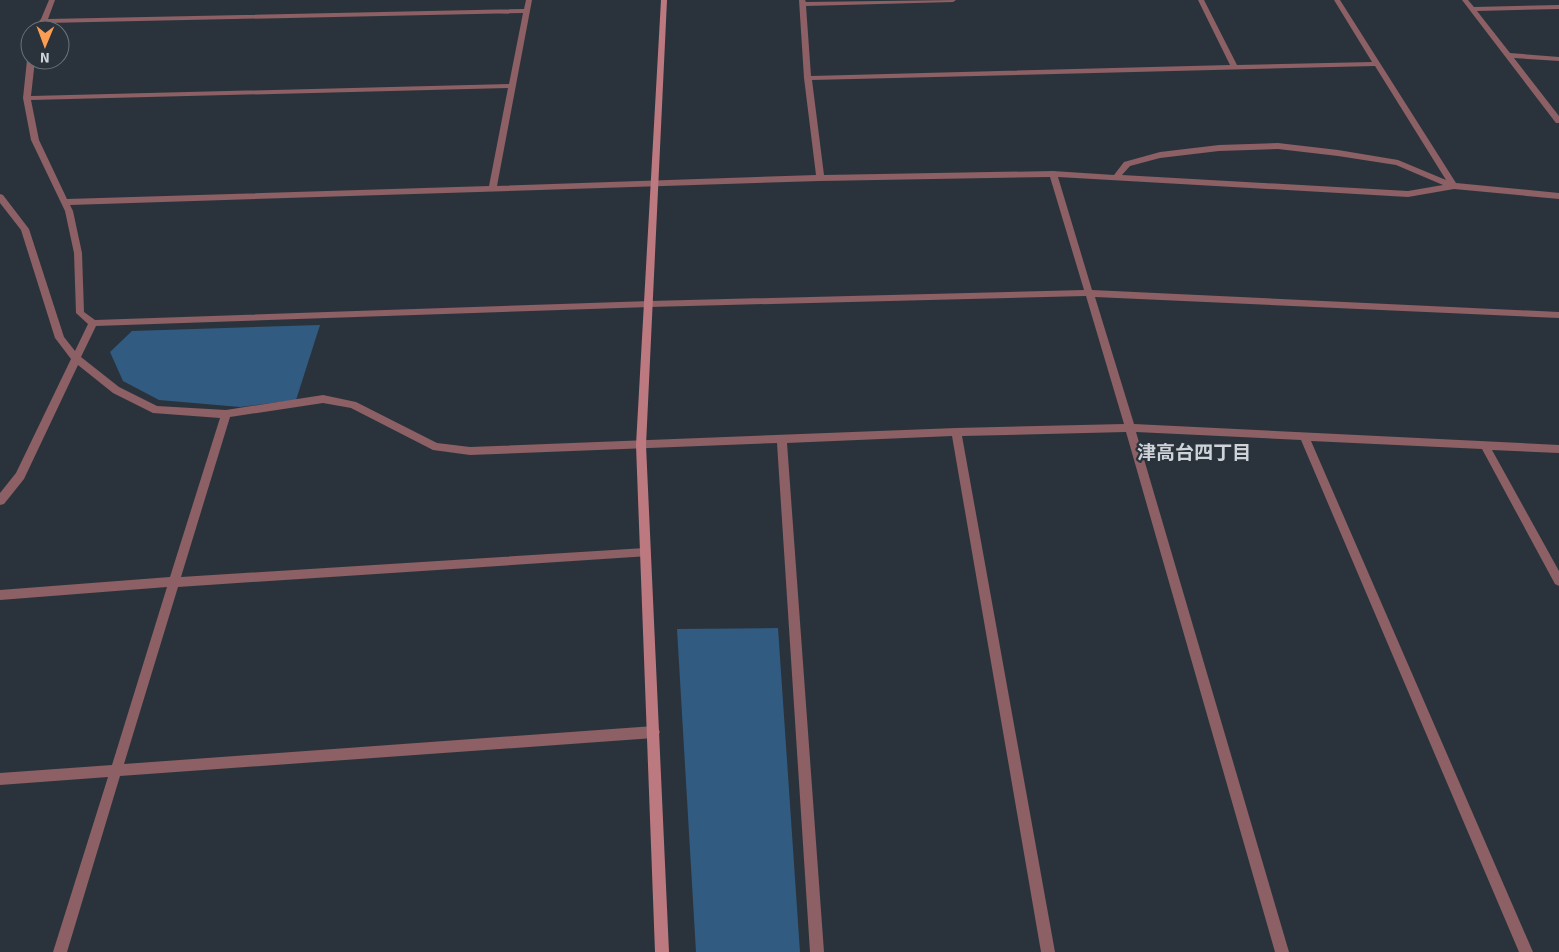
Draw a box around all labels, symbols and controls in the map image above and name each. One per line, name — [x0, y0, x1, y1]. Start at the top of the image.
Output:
north arrow — [20, 20, 70, 70]
text: N — [40, 49, 50, 66]
district label: 津高台四丁目 — [1137, 441, 1251, 465]

